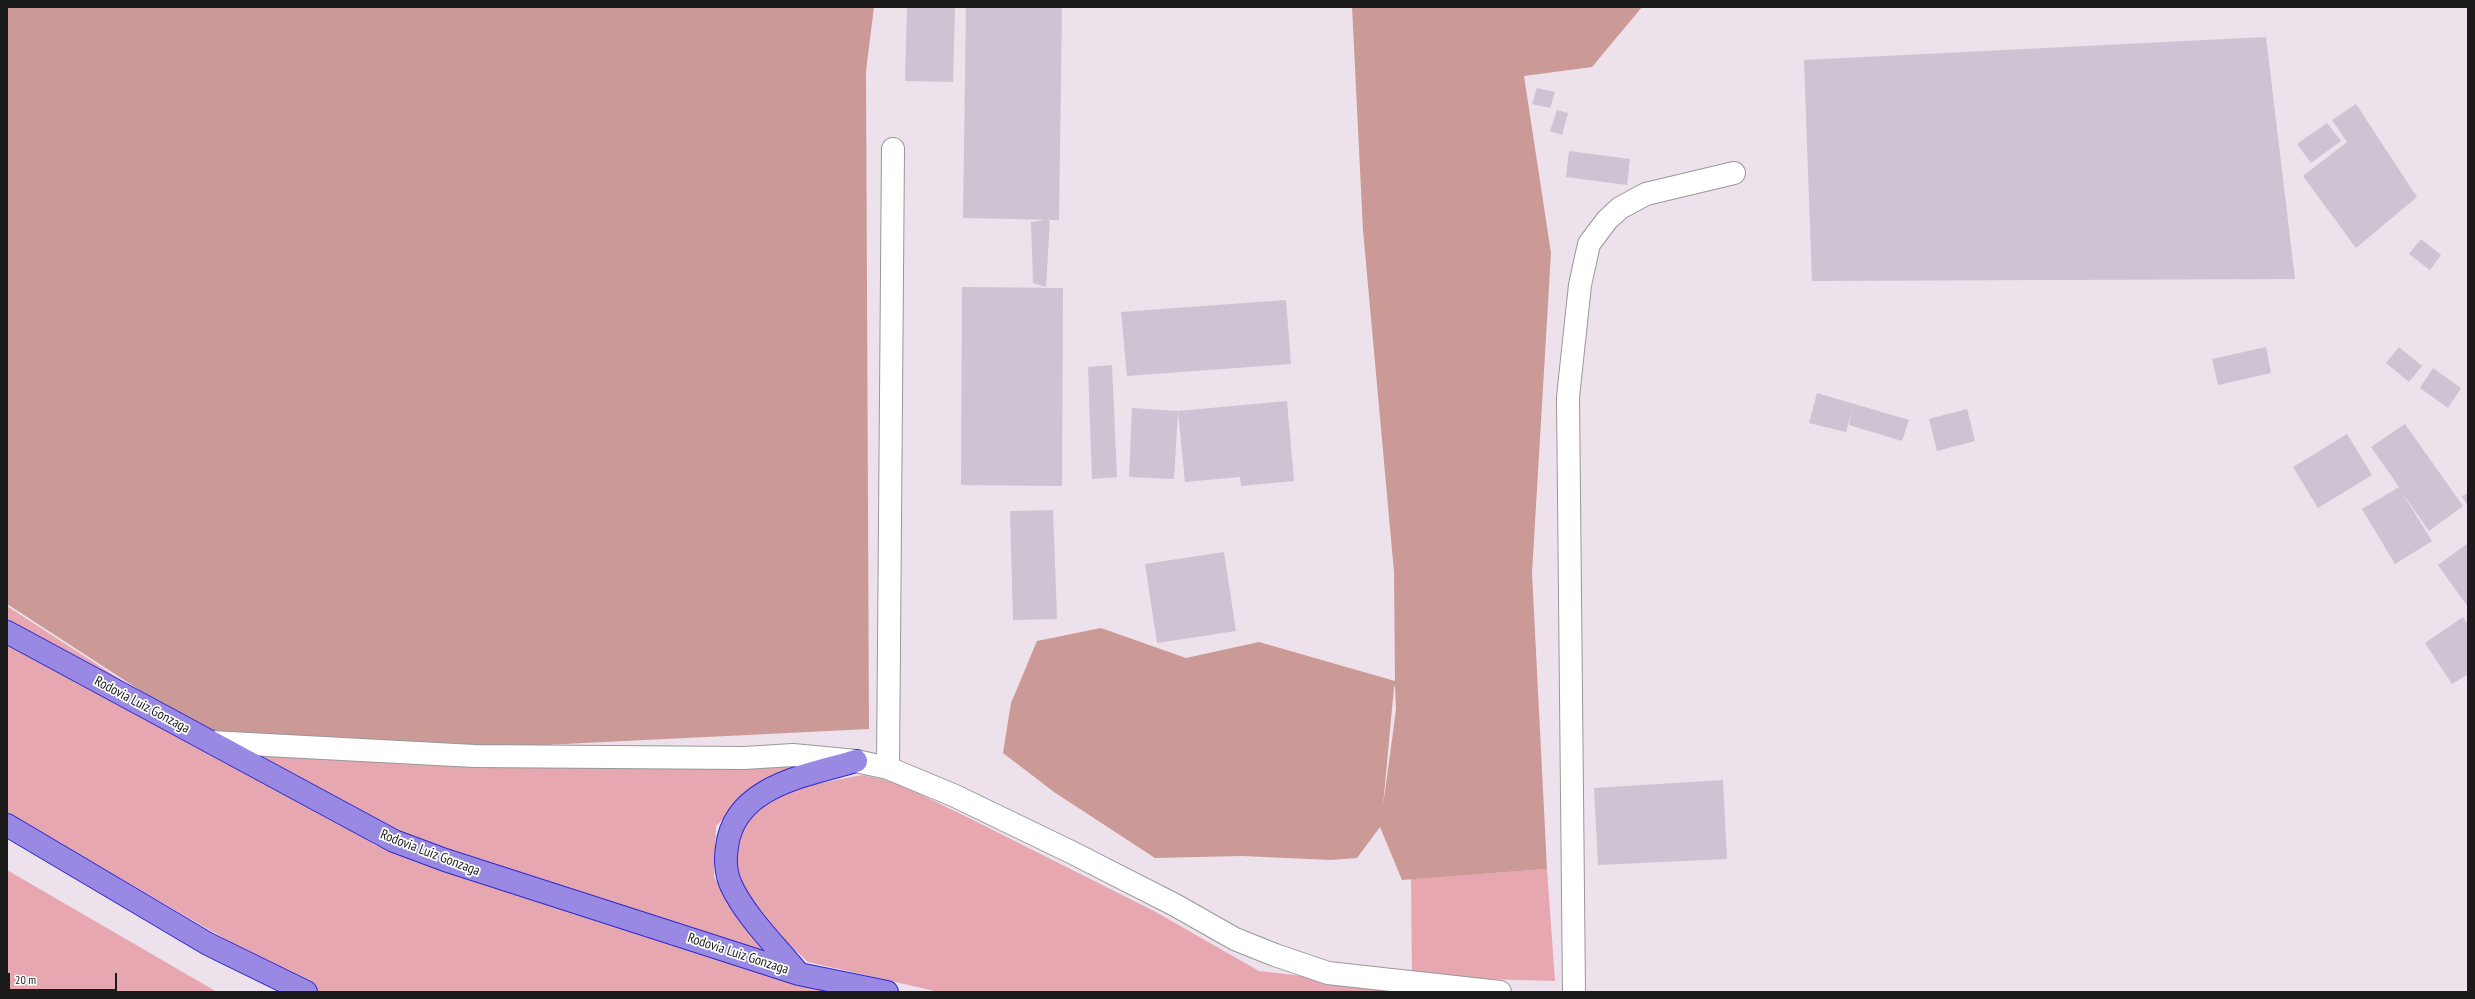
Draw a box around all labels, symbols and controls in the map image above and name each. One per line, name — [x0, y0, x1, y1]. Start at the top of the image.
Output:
street label: Rodovia Luiz Gonzaga — [92, 673, 192, 737]
street label: Rodovia Luiz Gonzaga — [378, 826, 482, 880]
street label: Rodovia Luiz Gonzaga — [685, 930, 791, 978]
scale bar — [10, 965, 119, 991]
text: 20 m — [15, 972, 36, 987]

